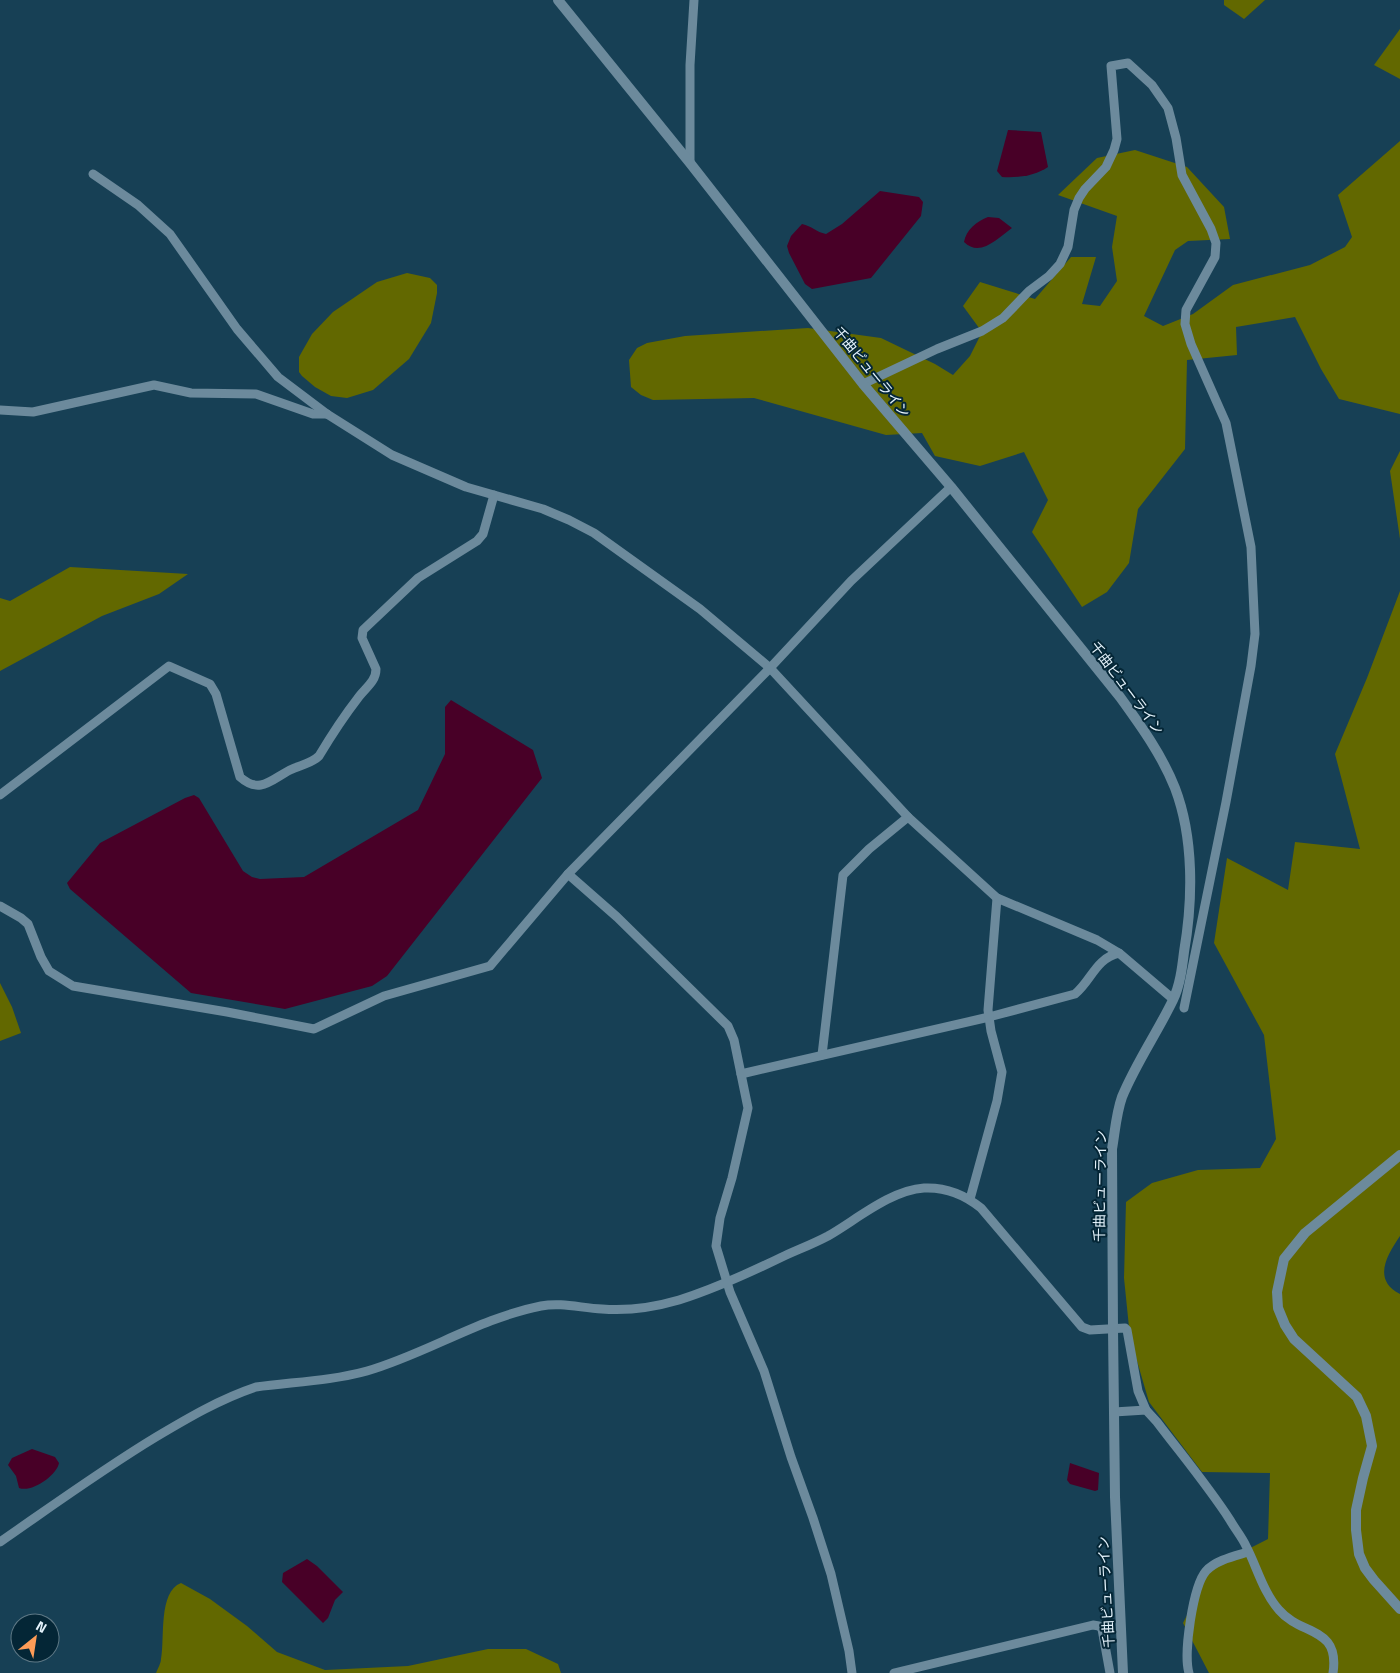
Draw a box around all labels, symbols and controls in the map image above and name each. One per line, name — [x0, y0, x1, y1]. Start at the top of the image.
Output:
street label: 千曲ビューライン — [829, 322, 916, 422]
street label: 千曲ビューライン — [1085, 637, 1169, 739]
street label: 千曲ビューライン — [1088, 1130, 1111, 1242]
street label: 千曲ビューライン — [1092, 1536, 1119, 1648]
north arrow — [10, 1613, 60, 1663]
text: N — [32, 1615, 51, 1638]

